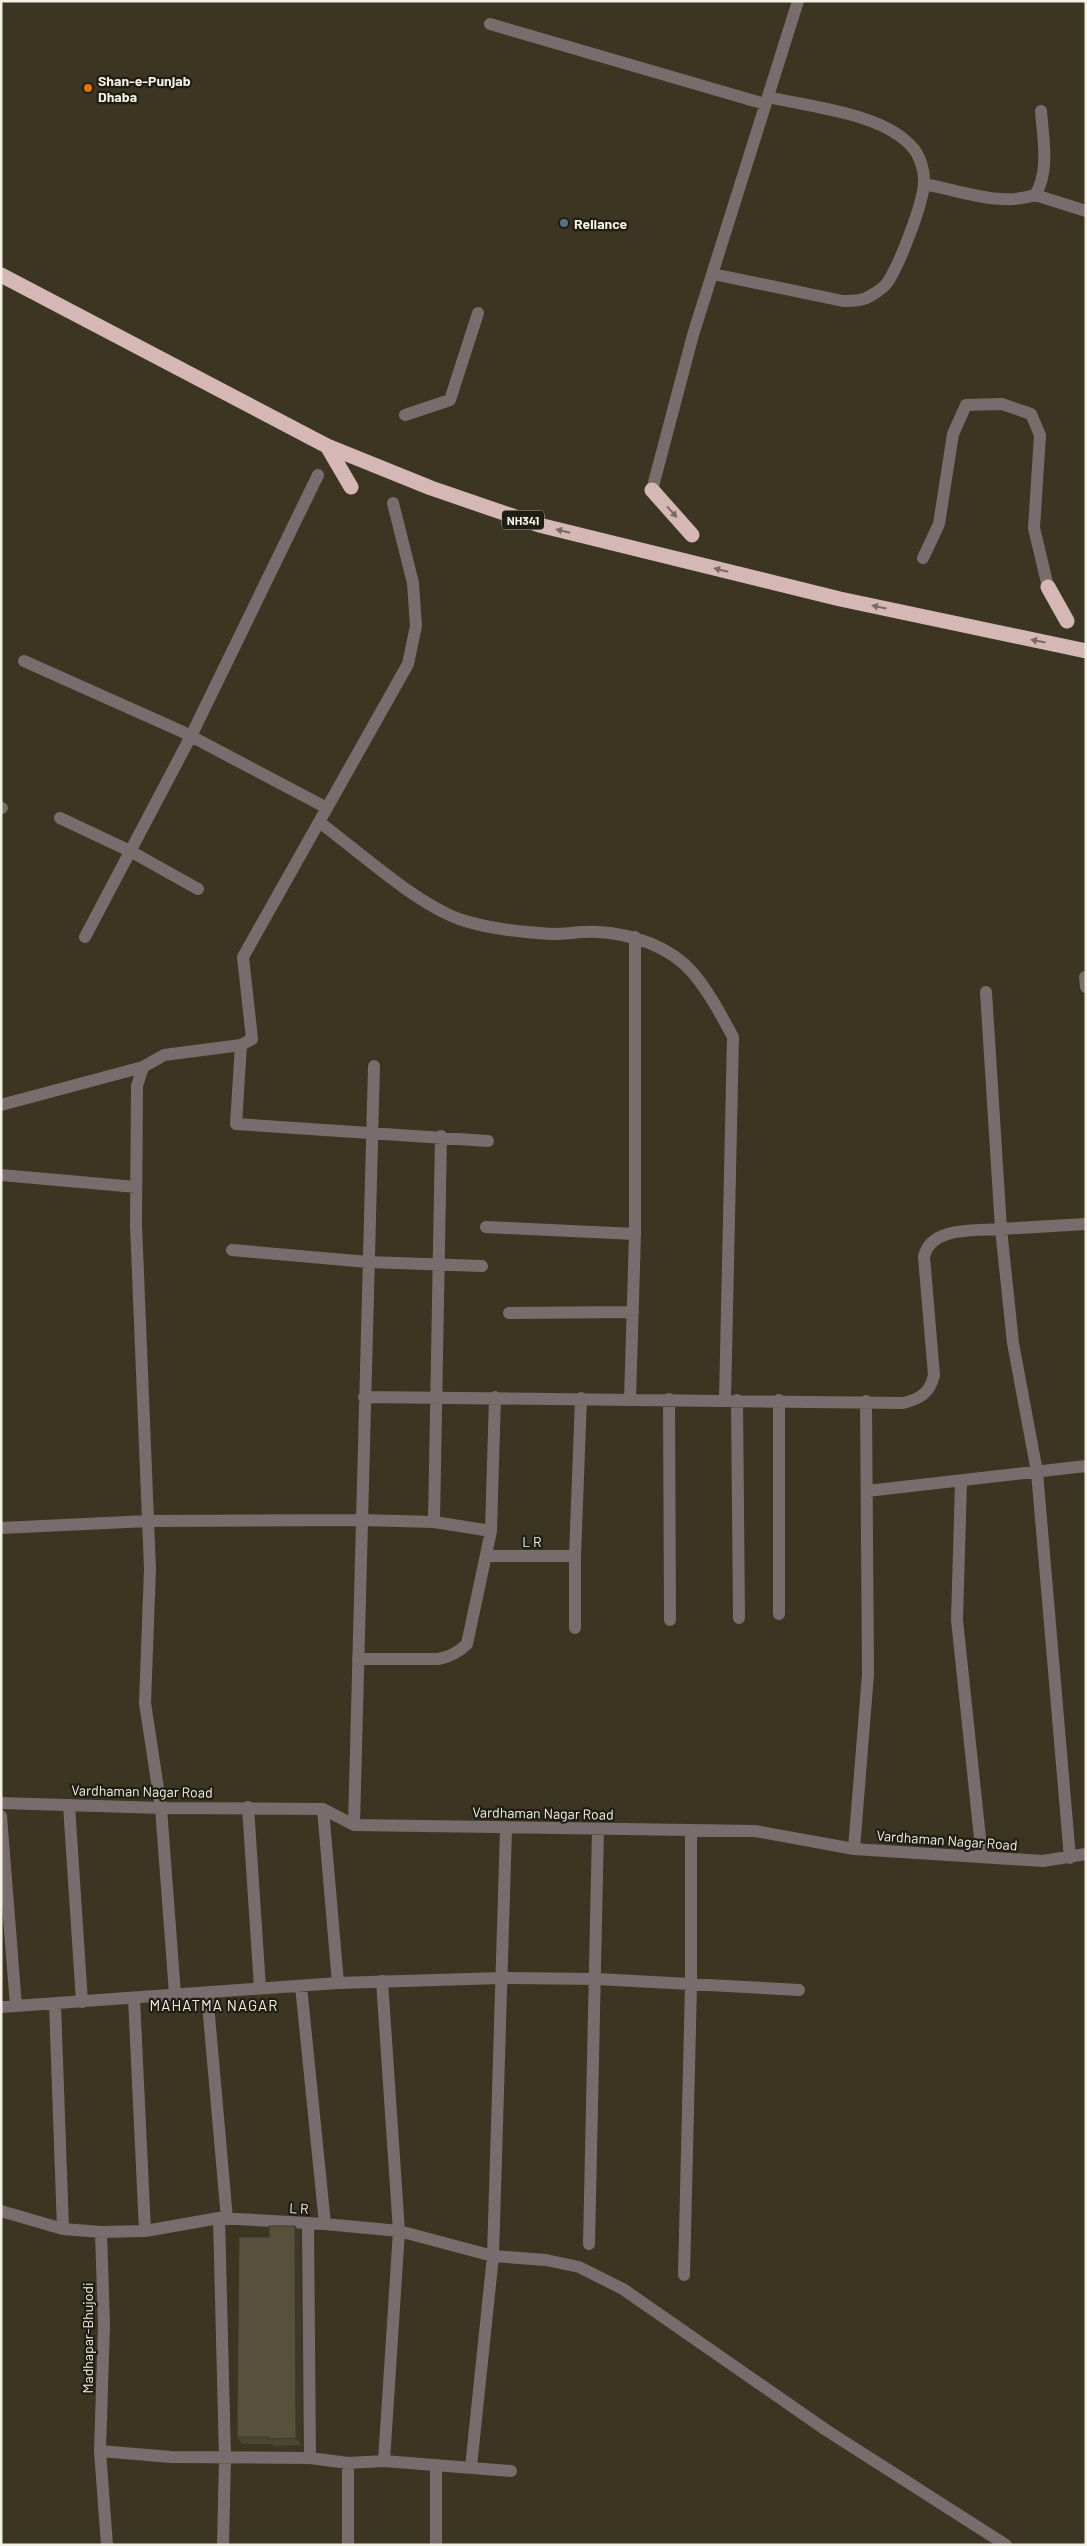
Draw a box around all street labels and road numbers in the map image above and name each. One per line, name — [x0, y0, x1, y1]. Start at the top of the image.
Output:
road number: NH341 — [502, 510, 544, 530]
street label: L R — [522, 1533, 542, 1550]
street label: Vardhaman Nagar Road — [71, 1781, 213, 1801]
street label: Vardhaman Nagar Road — [472, 1803, 614, 1823]
street label: Vardhaman Nagar Road — [876, 1827, 1018, 1853]
street label: L R — [289, 2199, 309, 2217]
street label: Madhapar-Bhujodi — [79, 2282, 96, 2394]

